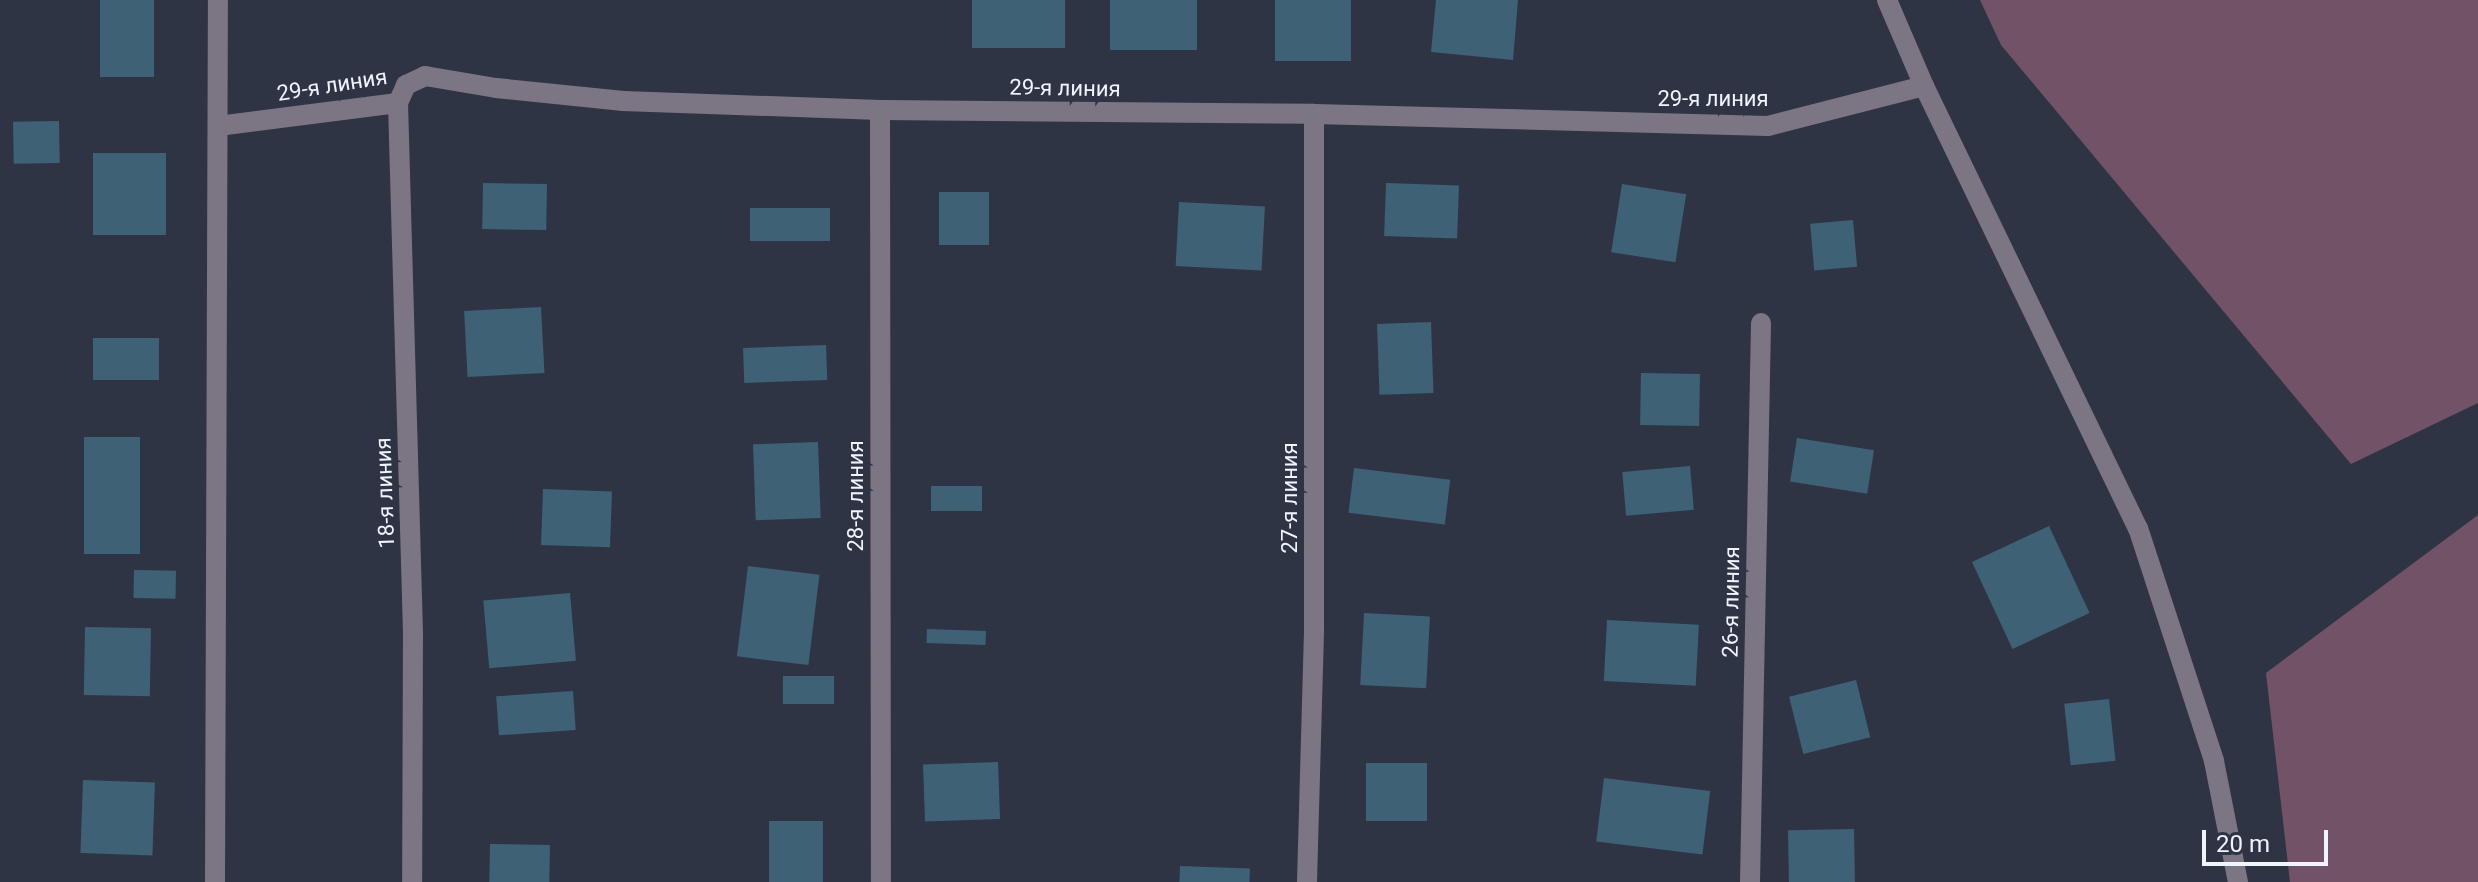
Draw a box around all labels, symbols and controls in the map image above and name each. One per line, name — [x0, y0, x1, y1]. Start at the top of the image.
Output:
street label: 29-я линия — [275, 63, 389, 107]
street label: 29-я линия — [1009, 74, 1121, 102]
street label: 29-я линия — [1657, 86, 1769, 112]
street label: 18-я линия — [370, 437, 400, 549]
street label: 28-я линия — [843, 440, 869, 552]
street label: 27-я линия — [1277, 442, 1303, 554]
street label: 26-я линия — [1717, 546, 1745, 658]
scale bar — [2206, 814, 2332, 864]
text: 20 m — [2216, 830, 2270, 858]

